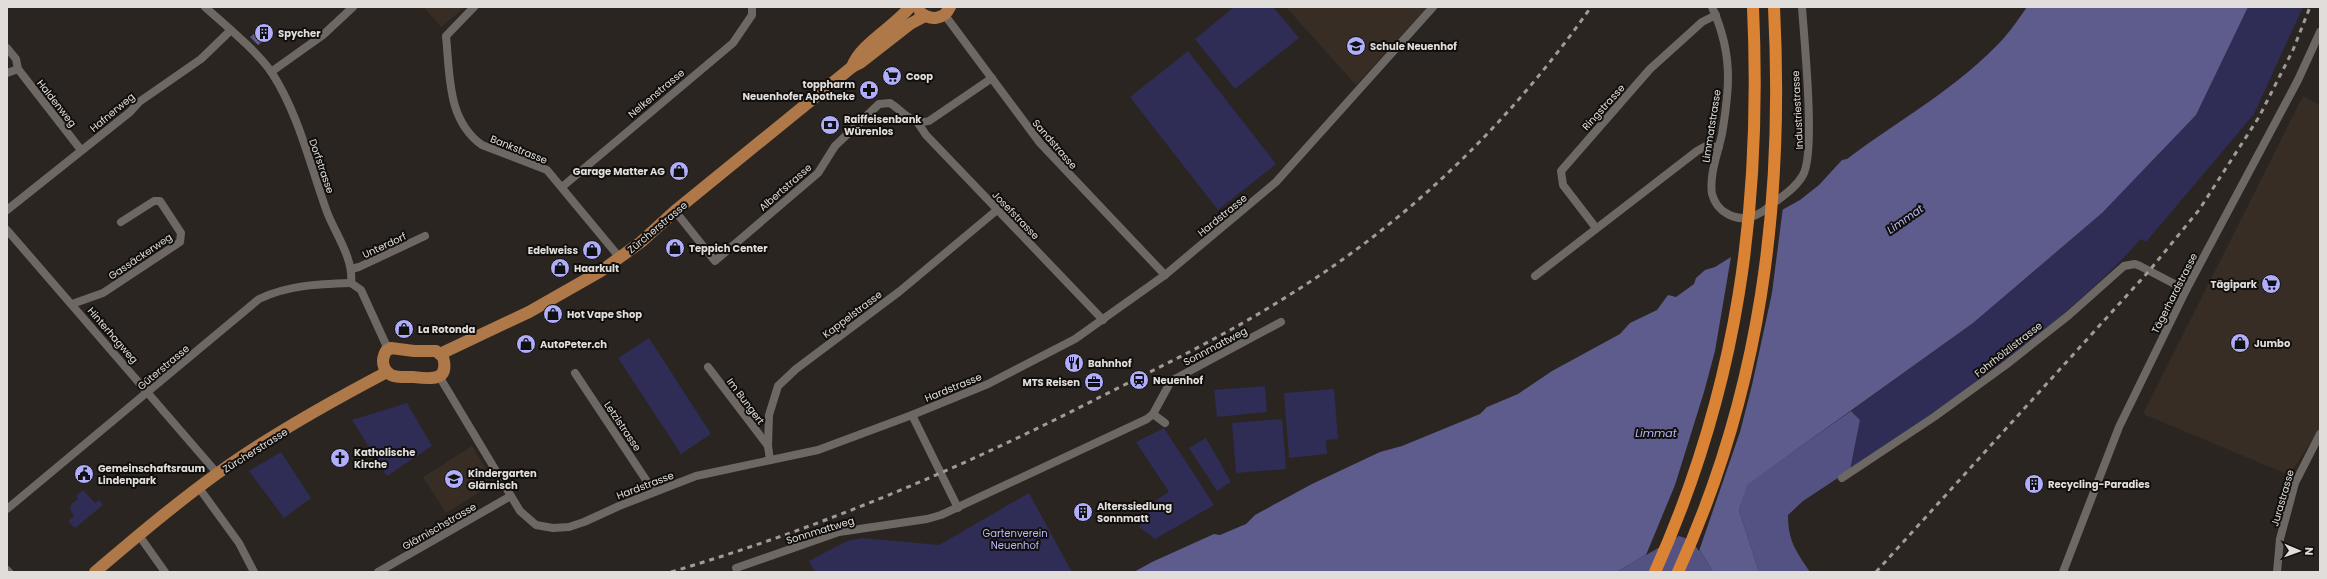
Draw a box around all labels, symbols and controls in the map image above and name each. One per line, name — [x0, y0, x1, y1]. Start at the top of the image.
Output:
building icon: Spycher — [253, 22, 275, 44]
place label: Spycher — [278, 26, 321, 41]
school or university icon: Schule Neuenhof — [1345, 35, 1367, 57]
place label: Schule Neuenhof — [1370, 39, 1457, 54]
street label: Nelkenstrasse — [625, 65, 688, 121]
supermarket icon: Coop — [881, 65, 903, 87]
place label: Coop — [906, 69, 933, 84]
street label: Industriestrasse — [1788, 70, 1807, 150]
street label: Haldenweg — [33, 76, 80, 130]
place label: toppharm Neuenhofer Apotheke — [743, 77, 855, 104]
pharmacy icon: toppharm Neuenhofer Apotheke — [858, 79, 880, 101]
street label: Ringstrasse — [1578, 81, 1628, 134]
street label: Limmatstrasse — [1698, 88, 1725, 164]
street label: Hafnerweg — [87, 89, 138, 136]
place label: Raiffeisenbank Würenlos — [844, 112, 922, 139]
bank icon: Raiffeisenbank Würenlos — [819, 114, 841, 136]
street label: Sandstrasse — [1029, 116, 1081, 173]
street label: Bankstrasse — [488, 131, 550, 168]
street label: Dorfstrasse — [305, 137, 338, 195]
shop icon: Garage Matter AG — [668, 160, 690, 182]
street label: Albertstrasse — [756, 160, 815, 215]
place label: Garage Matter AG — [573, 164, 665, 179]
street label: Josefstrasse — [989, 188, 1043, 243]
street label: Hardstrasse — [1194, 191, 1250, 240]
street label: Zürcherstrasse — [624, 198, 690, 257]
water label: Limmat — [1883, 200, 1927, 237]
street label: Gassäckerweg — [105, 229, 175, 283]
street label: Unterdorf — [360, 229, 409, 262]
shop icon: Teppich Center — [664, 237, 686, 259]
shop icon: Edelweiss — [581, 239, 603, 261]
place label: Teppich Center — [689, 241, 768, 256]
place label: Edelweiss — [528, 243, 578, 258]
street label: Tägerhardstrasse — [2148, 250, 2201, 336]
shop icon: Haarkult — [549, 257, 571, 279]
place label: Haarkult — [574, 261, 619, 276]
supermarket icon: Tägipark — [2260, 273, 2282, 295]
place label: Tägipark — [2211, 277, 2258, 292]
street label: Kappelstrasse — [819, 287, 885, 342]
shop icon: Hot Vape Shop — [542, 303, 564, 325]
street label: Hinterhagweg — [84, 304, 141, 367]
place label: Hot Vape Shop — [567, 307, 642, 322]
shop icon: La Rotonda — [393, 318, 415, 340]
street label: Fohrhölzlistrasse — [1971, 318, 2045, 381]
place label: La Rotonda — [418, 322, 476, 337]
street label: Sonnmattweg — [1181, 323, 1250, 370]
shop icon: Jumbo — [2229, 332, 2251, 354]
shop icon: AutoPeter.ch — [515, 333, 537, 355]
place label: Jumbo — [2254, 336, 2291, 351]
place label: AutoPeter.ch — [540, 337, 607, 352]
street label: Güterstrasse — [134, 341, 193, 394]
restaurant icon: Bahnhof — [1063, 352, 1085, 374]
place label: Bahnhof — [1088, 356, 1132, 371]
street label: Hardstrasse — [922, 369, 984, 406]
station icon: Neuenhof — [1128, 369, 1150, 391]
office icon: MTS Reisen — [1083, 371, 1105, 393]
place label: Neuenhof — [1153, 373, 1203, 388]
street label: Im Bungert — [723, 375, 768, 428]
place label: MTS Reisen — [1023, 375, 1080, 390]
street label: Letzistrasse — [600, 398, 645, 454]
street label: Zürcherstrasse — [220, 424, 291, 476]
water label: Limmat — [1635, 425, 1678, 441]
place label: Katholische Kirche — [354, 445, 415, 472]
church icon: Katholische Kirche — [329, 447, 351, 469]
place label: Gemeinschaftsraum Lindenpark — [98, 461, 205, 488]
public building icon: Gemeinschaftsraum Lindenpark — [73, 463, 95, 485]
place label: Kindergarten Glärnisch — [468, 466, 537, 493]
school or university icon: Kindergarten Glärnisch — [443, 468, 465, 490]
street label: Hardstrasse — [614, 468, 676, 503]
street label: Jurastrasse — [2267, 468, 2298, 528]
building icon: Recycling-Paradies — [2023, 473, 2045, 495]
place label: Recycling-Paradies — [2048, 477, 2150, 492]
street label: Glärnischstrasse — [399, 499, 479, 554]
place label: Alterssiedlung Sonnmatt — [1097, 499, 1172, 526]
building icon: Alterssiedlung Sonnmatt — [1072, 501, 1094, 523]
street label: Sonnmattweg — [784, 513, 856, 548]
park label: Gartenverein Neuenhof — [982, 526, 1048, 553]
north arrow — [2279, 531, 2319, 571]
text: N — [2301, 547, 2317, 556]

